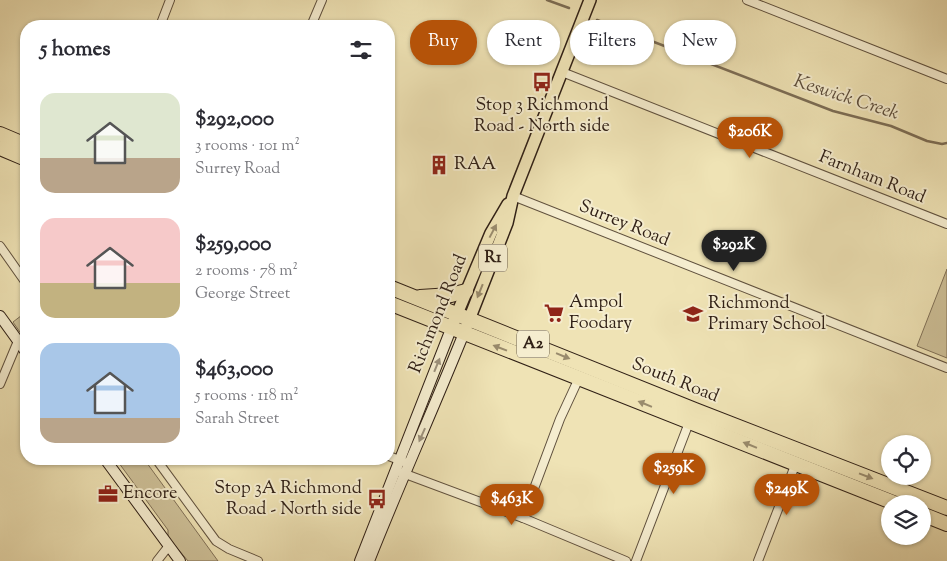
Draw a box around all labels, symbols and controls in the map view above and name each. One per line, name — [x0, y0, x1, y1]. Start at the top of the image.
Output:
chip: Buy — [410, 20, 477, 65]
chip: Rent — [487, 20, 560, 65]
chip: Filters — [570, 20, 654, 65]
chip: New — [664, 20, 736, 65]
text: 5 homes — [40, 35, 110, 65]
icon: filters — [347, 36, 375, 64]
water label: Keswick Creek — [790, 68, 902, 128]
bus stop icon: Stop 3 Richmond Road - North side — [531, 71, 553, 93]
place label: Stop 3 Richmond Road - North side — [474, 93, 610, 140]
text: $292,000 — [195, 105, 274, 135]
icon: home — [80, 113, 140, 173]
pin: $206K — [715, 116, 785, 159]
text: $206K — [728, 121, 772, 144]
text: 3 rooms · 101 m² — [195, 135, 300, 158]
street label: Farnham Road — [815, 145, 929, 211]
place label: RAA — [454, 152, 497, 178]
building icon: RAA — [428, 154, 450, 176]
text: Surrey Road — [195, 158, 280, 181]
street label: Surrey Road — [575, 194, 673, 254]
one-way arrow — [489, 223, 497, 238]
text: $259,000 — [195, 230, 271, 260]
pin: $292K — [699, 230, 769, 272]
text: $292K — [713, 234, 755, 257]
icon: home — [80, 238, 140, 298]
road number: R1 — [479, 244, 507, 272]
street label: Richmond Road — [403, 251, 475, 377]
text: 2 rooms · 78 m² — [195, 260, 298, 283]
text: George Street — [195, 283, 290, 306]
one-way arrow — [475, 284, 483, 298]
place label: Ampol Foodary — [569, 290, 632, 337]
place label: Richmond Primary School — [708, 291, 826, 338]
supermarket icon: Ampol Foodary — [543, 302, 565, 324]
school or university icon: Richmond Primary School — [682, 303, 704, 325]
road number: A2 — [517, 330, 549, 358]
one-way arrow — [493, 344, 508, 351]
one-way arrow — [556, 352, 571, 360]
street label: South Road — [627, 352, 723, 410]
text: $463,000 — [195, 355, 273, 385]
one-way arrow — [433, 358, 441, 372]
icon: home — [80, 363, 140, 423]
text: 5 rooms · 118 m² — [195, 385, 299, 408]
one-way arrow — [637, 399, 652, 407]
text: Sarah Street — [195, 408, 279, 431]
one-way arrow — [418, 428, 426, 442]
map controls — [881, 435, 931, 545]
button: locate — [881, 435, 931, 485]
one-way arrow — [743, 441, 757, 449]
pin: $259K — [639, 452, 709, 495]
text: $259K — [654, 457, 694, 480]
one-way arrow — [859, 472, 874, 480]
pin: $249K — [752, 474, 822, 516]
place label: Stop 3A Richmond Road - North side — [214, 476, 362, 523]
text: $249K — [765, 478, 809, 501]
place label: Encore — [123, 481, 177, 507]
office icon: Encore — [97, 483, 119, 505]
pin: $463K — [477, 484, 547, 526]
bus stop icon: Stop 3A Richmond Road - North side — [366, 488, 388, 510]
text: $463K — [491, 488, 533, 511]
button: layers — [881, 495, 931, 545]

